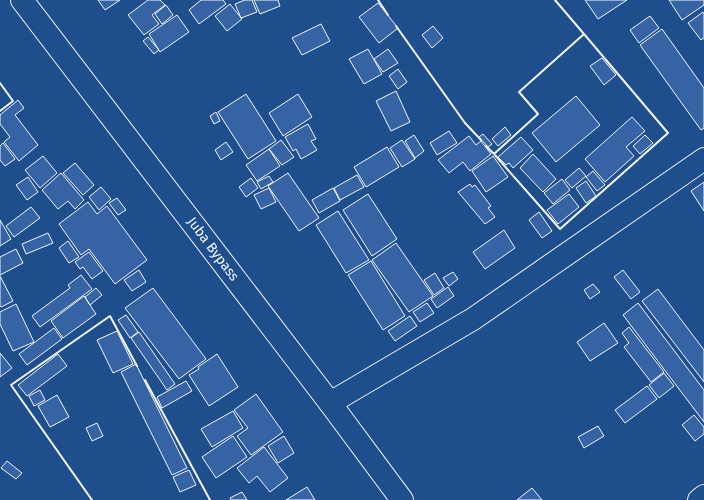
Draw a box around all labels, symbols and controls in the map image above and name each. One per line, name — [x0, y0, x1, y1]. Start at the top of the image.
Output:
street label: Juba Bypass — [183, 214, 243, 285]

